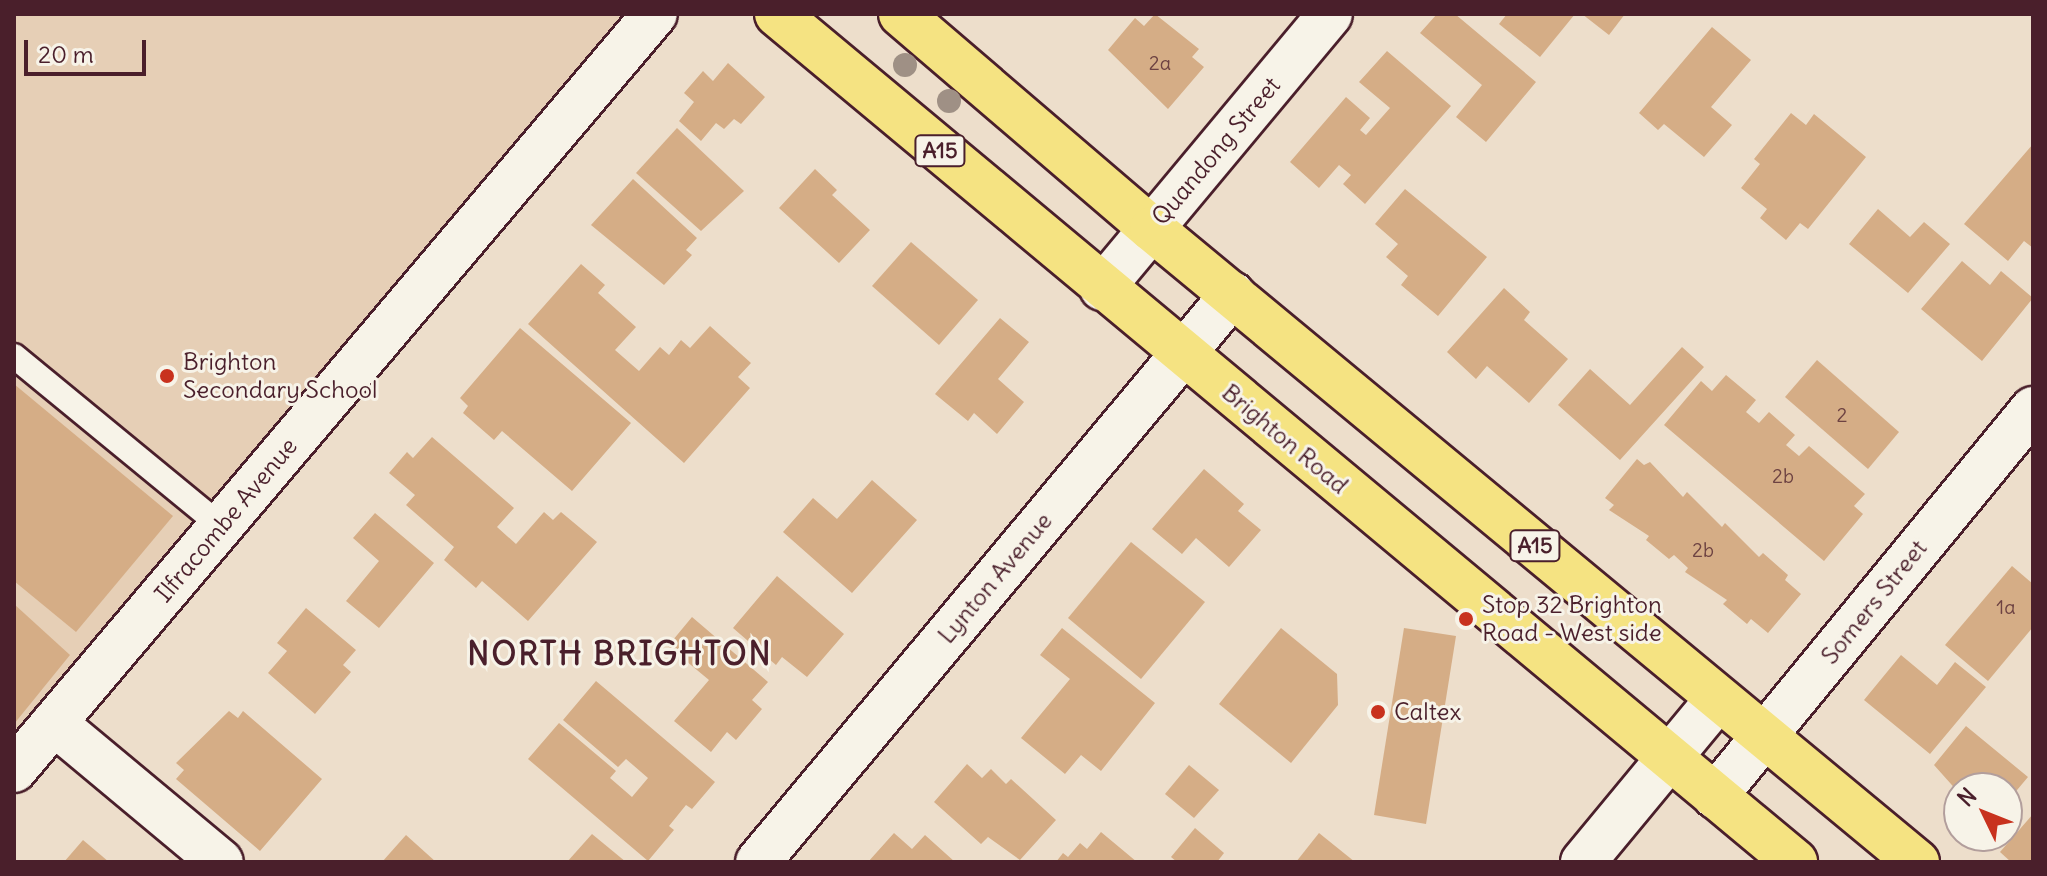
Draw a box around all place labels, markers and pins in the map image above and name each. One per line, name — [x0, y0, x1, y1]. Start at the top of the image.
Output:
place label: Brighton Secondary School — [183, 348, 377, 404]
marker: Brighton Secondary School — [158, 367, 176, 385]
place label: Stop 32 Brighton Road - West side — [1482, 591, 1662, 647]
marker: Stop 32 Brighton Road - West side — [1457, 610, 1475, 628]
place label: Caltex — [1394, 698, 1461, 726]
marker: Caltex — [1369, 703, 1387, 721]

